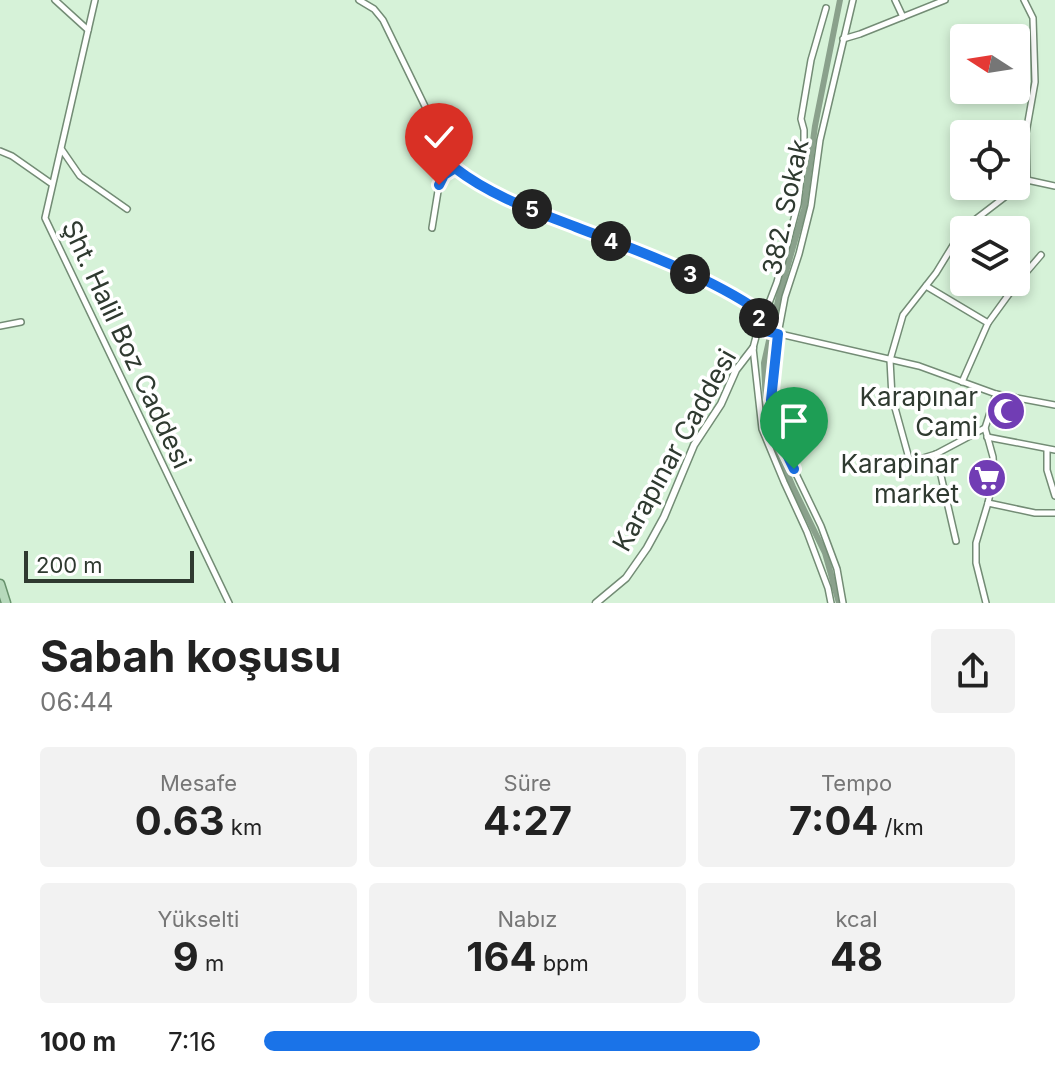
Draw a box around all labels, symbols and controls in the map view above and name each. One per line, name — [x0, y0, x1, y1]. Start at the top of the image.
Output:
north arrow — [950, 24, 1030, 104]
map controls — [950, 24, 1030, 296]
pin — [405, 103, 473, 185]
icon: check — [417, 115, 461, 159]
button: locate — [950, 120, 1030, 200]
street label: 382. Sokak — [755, 136, 815, 278]
pin: 5 — [512, 189, 552, 229]
text: 5 — [525, 196, 539, 222]
street label: Şht. Halil Boz Caddesi — [56, 215, 198, 473]
button: layers — [950, 216, 1030, 296]
pin: 4 — [591, 221, 631, 261]
text: 4 — [604, 228, 618, 254]
pin: 3 — [670, 254, 710, 294]
text: 3 — [683, 261, 697, 287]
pin: 2 — [739, 298, 779, 338]
text: 2 — [752, 305, 766, 331]
street label: Karapınar Caddesi — [606, 343, 742, 557]
place label: Karapınar Cami — [860, 381, 978, 442]
pin — [760, 387, 828, 469]
mosque icon: Karapınar Cami — [985, 390, 1027, 432]
icon: arrive — [772, 399, 816, 443]
place label: Karapinar market — [841, 448, 959, 509]
supermarket icon: Karapinar market — [966, 457, 1008, 499]
scale bar — [24, 547, 194, 583]
text: 200 m — [36, 552, 103, 578]
text: Sabah koşusu — [40, 629, 341, 683]
button: share — [931, 629, 1015, 713]
text: 06:44 — [40, 686, 114, 717]
text: Mesafe — [160, 770, 237, 796]
text: Süre — [504, 770, 551, 796]
text: Tempo — [821, 770, 892, 796]
text: 0.63 — [135, 796, 225, 845]
text: 4:27 — [483, 796, 572, 845]
text: 7:04 — [789, 796, 878, 845]
text: km — [225, 814, 262, 840]
text: /km — [878, 814, 924, 840]
text: Yükselti — [158, 906, 239, 932]
text: Nabız — [498, 906, 557, 932]
text: kcal — [835, 906, 878, 932]
text: 9 — [173, 932, 199, 981]
text: 164 — [466, 932, 536, 981]
text: 48 — [830, 932, 883, 981]
text: m — [199, 950, 224, 976]
text: bpm — [536, 950, 589, 976]
text: 100 m — [40, 1026, 116, 1057]
text: 7:16 — [168, 1026, 216, 1057]

